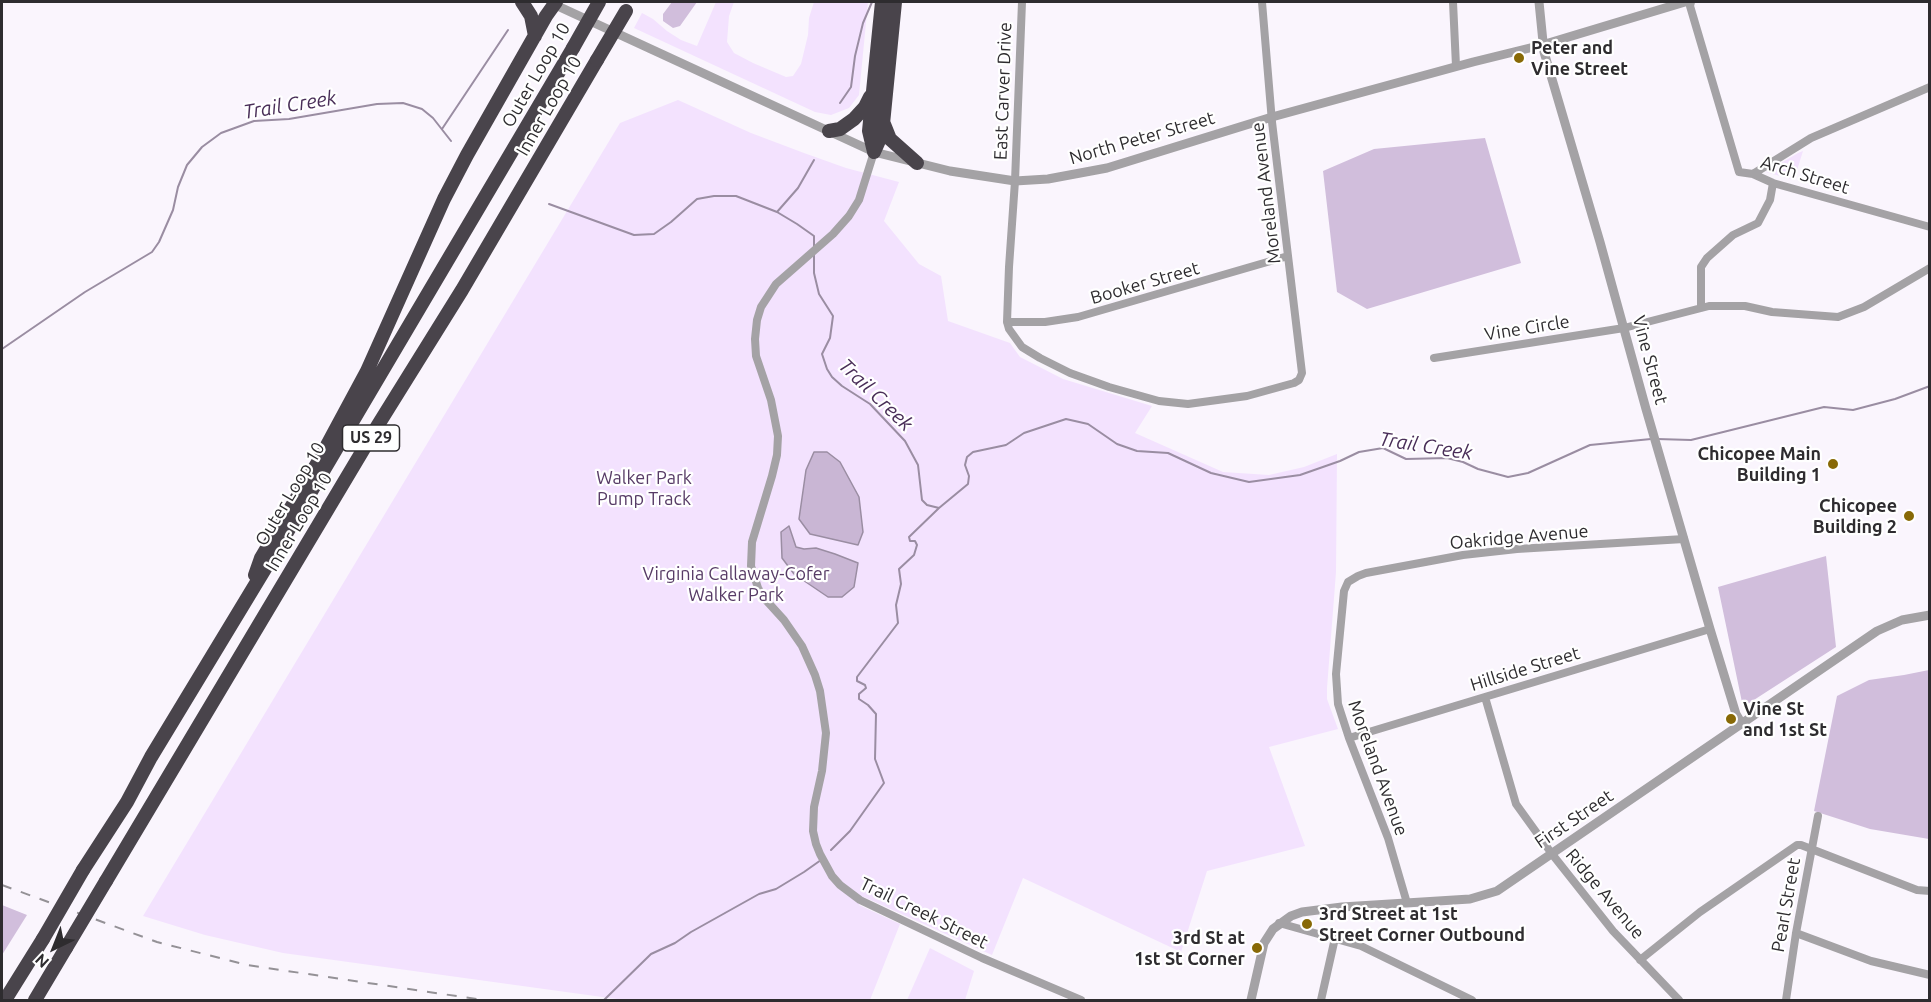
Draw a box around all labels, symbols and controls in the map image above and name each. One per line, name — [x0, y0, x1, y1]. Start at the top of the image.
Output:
street label: Outer Loop 10 — [497, 19, 575, 131]
street label: East Carver Drive — [990, 22, 1016, 160]
place label: Peter and Vine Street — [1531, 37, 1628, 80]
marker: Peter and Vine Street — [1512, 51, 1526, 65]
street label: Inner Loop 10 — [512, 52, 586, 160]
water label: Trail Creek — [242, 86, 338, 124]
street label: North Peter Street — [1067, 107, 1217, 169]
street label: Moreland Avenue — [1247, 121, 1285, 265]
street label: Arch Street — [1758, 151, 1852, 199]
street label: Booker Street — [1088, 257, 1202, 309]
street label: Vine Circle — [1483, 311, 1571, 345]
street label: Vine Street — [1628, 313, 1672, 407]
water label: Trail Creek — [834, 354, 918, 436]
road number: US 29 — [342, 425, 400, 451]
water label: Trail Creek — [1378, 427, 1474, 465]
street label: Outer Loop 10 — [251, 438, 329, 550]
place label: Chicopee Main Building 1 — [1698, 443, 1821, 486]
marker: Chicopee Main Building 1 — [1826, 457, 1840, 471]
park label: Walker Park Pump Track — [596, 467, 692, 510]
street label: Inner Loop 10 — [261, 469, 337, 575]
place label: Chicopee Building 2 — [1813, 495, 1897, 538]
marker: Chicopee Building 2 — [1902, 509, 1916, 523]
street label: Oakridge Avenue — [1449, 520, 1589, 554]
park label: Virginia Callaway-Cofer Walker Park — [642, 563, 830, 606]
street label: Hillside Street — [1468, 642, 1582, 696]
street label: Moreland Avenue — [1343, 697, 1413, 839]
place label: Vine St and 1st St — [1743, 698, 1827, 740]
marker: Vine St and 1st St — [1724, 712, 1738, 726]
street label: First Street — [1531, 785, 1617, 853]
street label: Ridge Avenue — [1561, 844, 1649, 944]
street label: Pearl Street — [1767, 856, 1805, 954]
street label: Trail Creek Street — [856, 873, 992, 953]
place label: 3rd Street at 1st Street Corner Outbound — [1319, 903, 1525, 946]
marker: 3rd Street at 1st Street Corner Outbound — [1300, 917, 1314, 931]
north arrow — [24, 918, 84, 978]
place label: 3rd St at 1st St Corner — [1134, 927, 1245, 970]
marker: 3rd St at 1st St Corner — [1250, 941, 1264, 955]
text: N — [31, 951, 52, 972]

